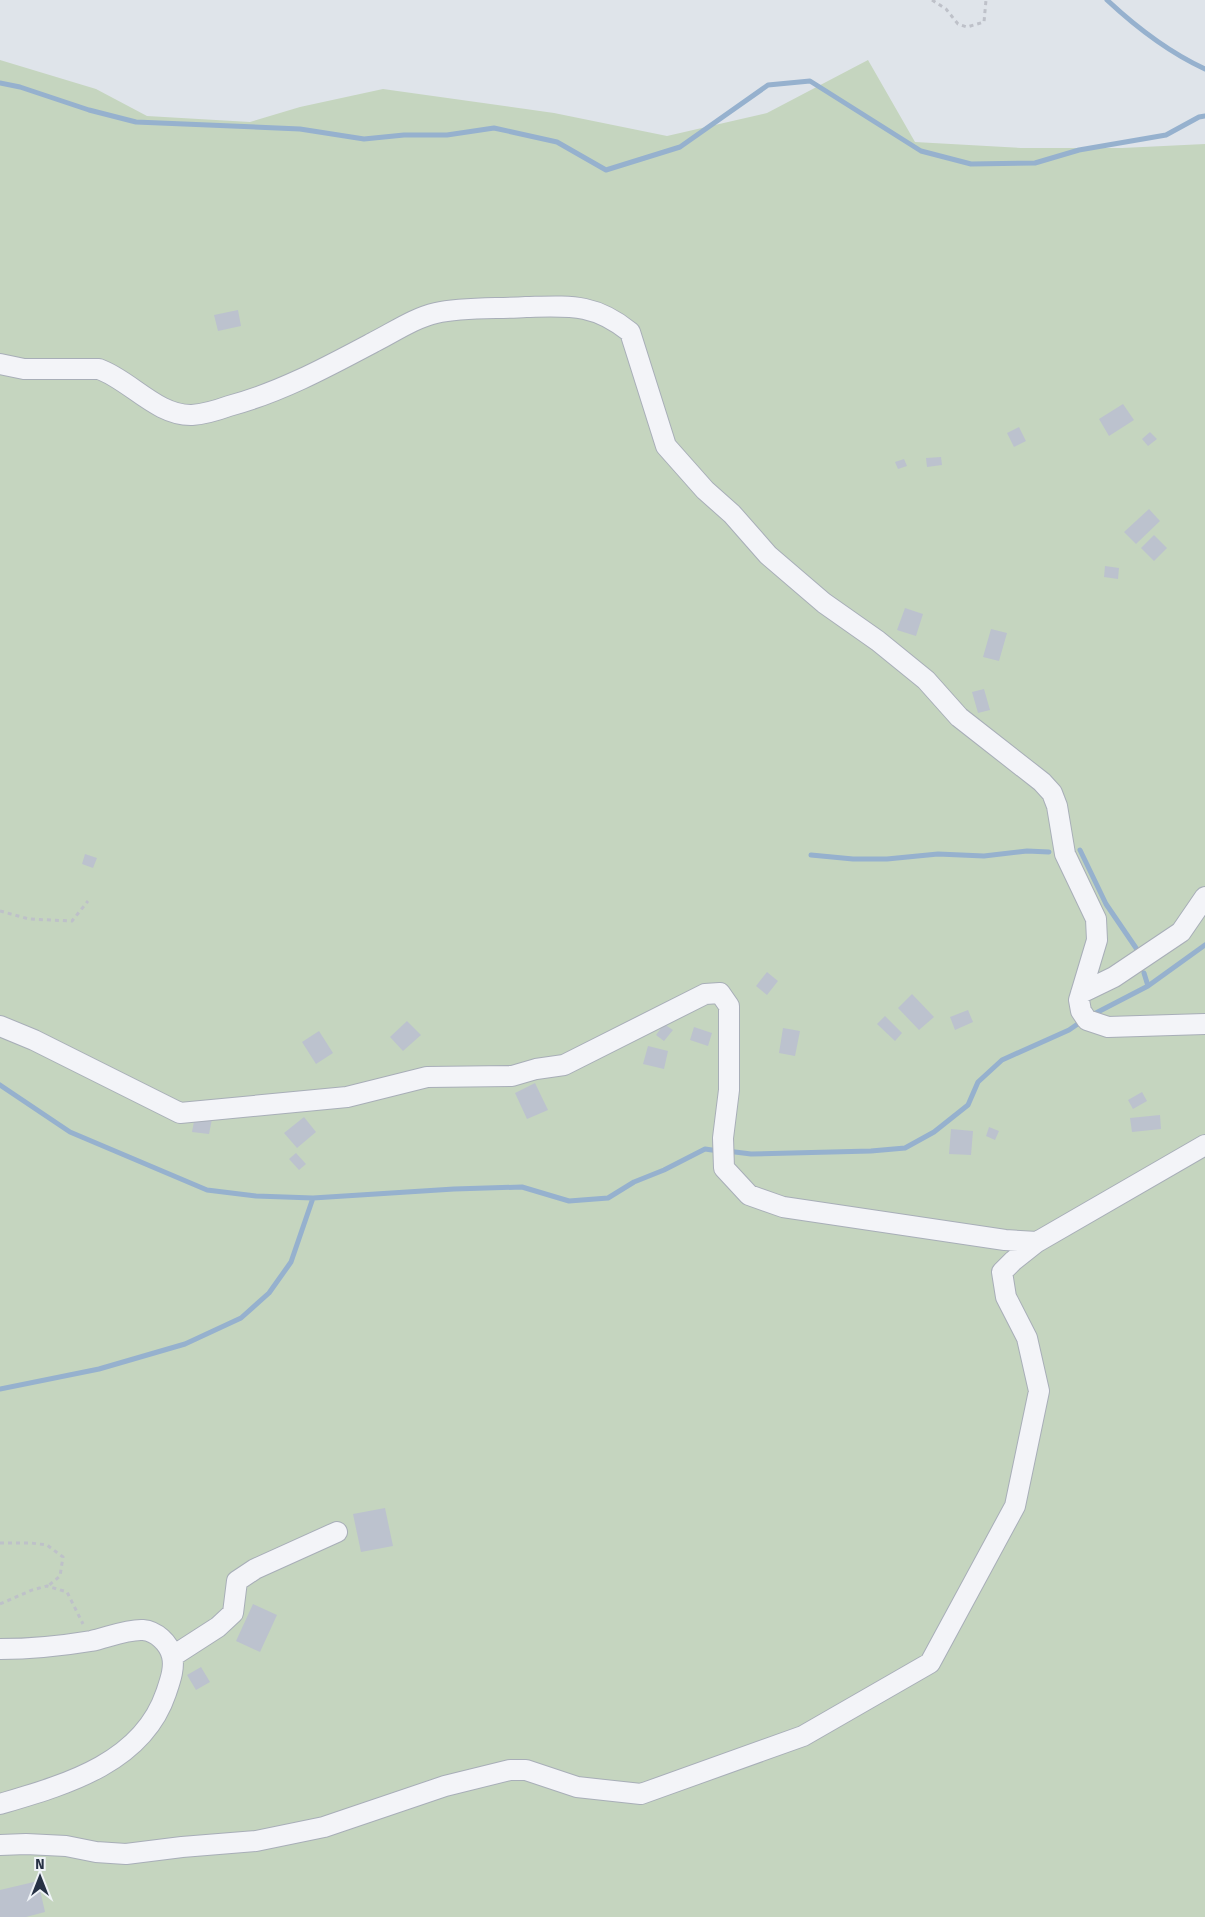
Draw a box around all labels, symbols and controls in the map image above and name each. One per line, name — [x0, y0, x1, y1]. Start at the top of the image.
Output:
north arrow — [15, 1852, 65, 1902]
text: N — [35, 1856, 45, 1873]

